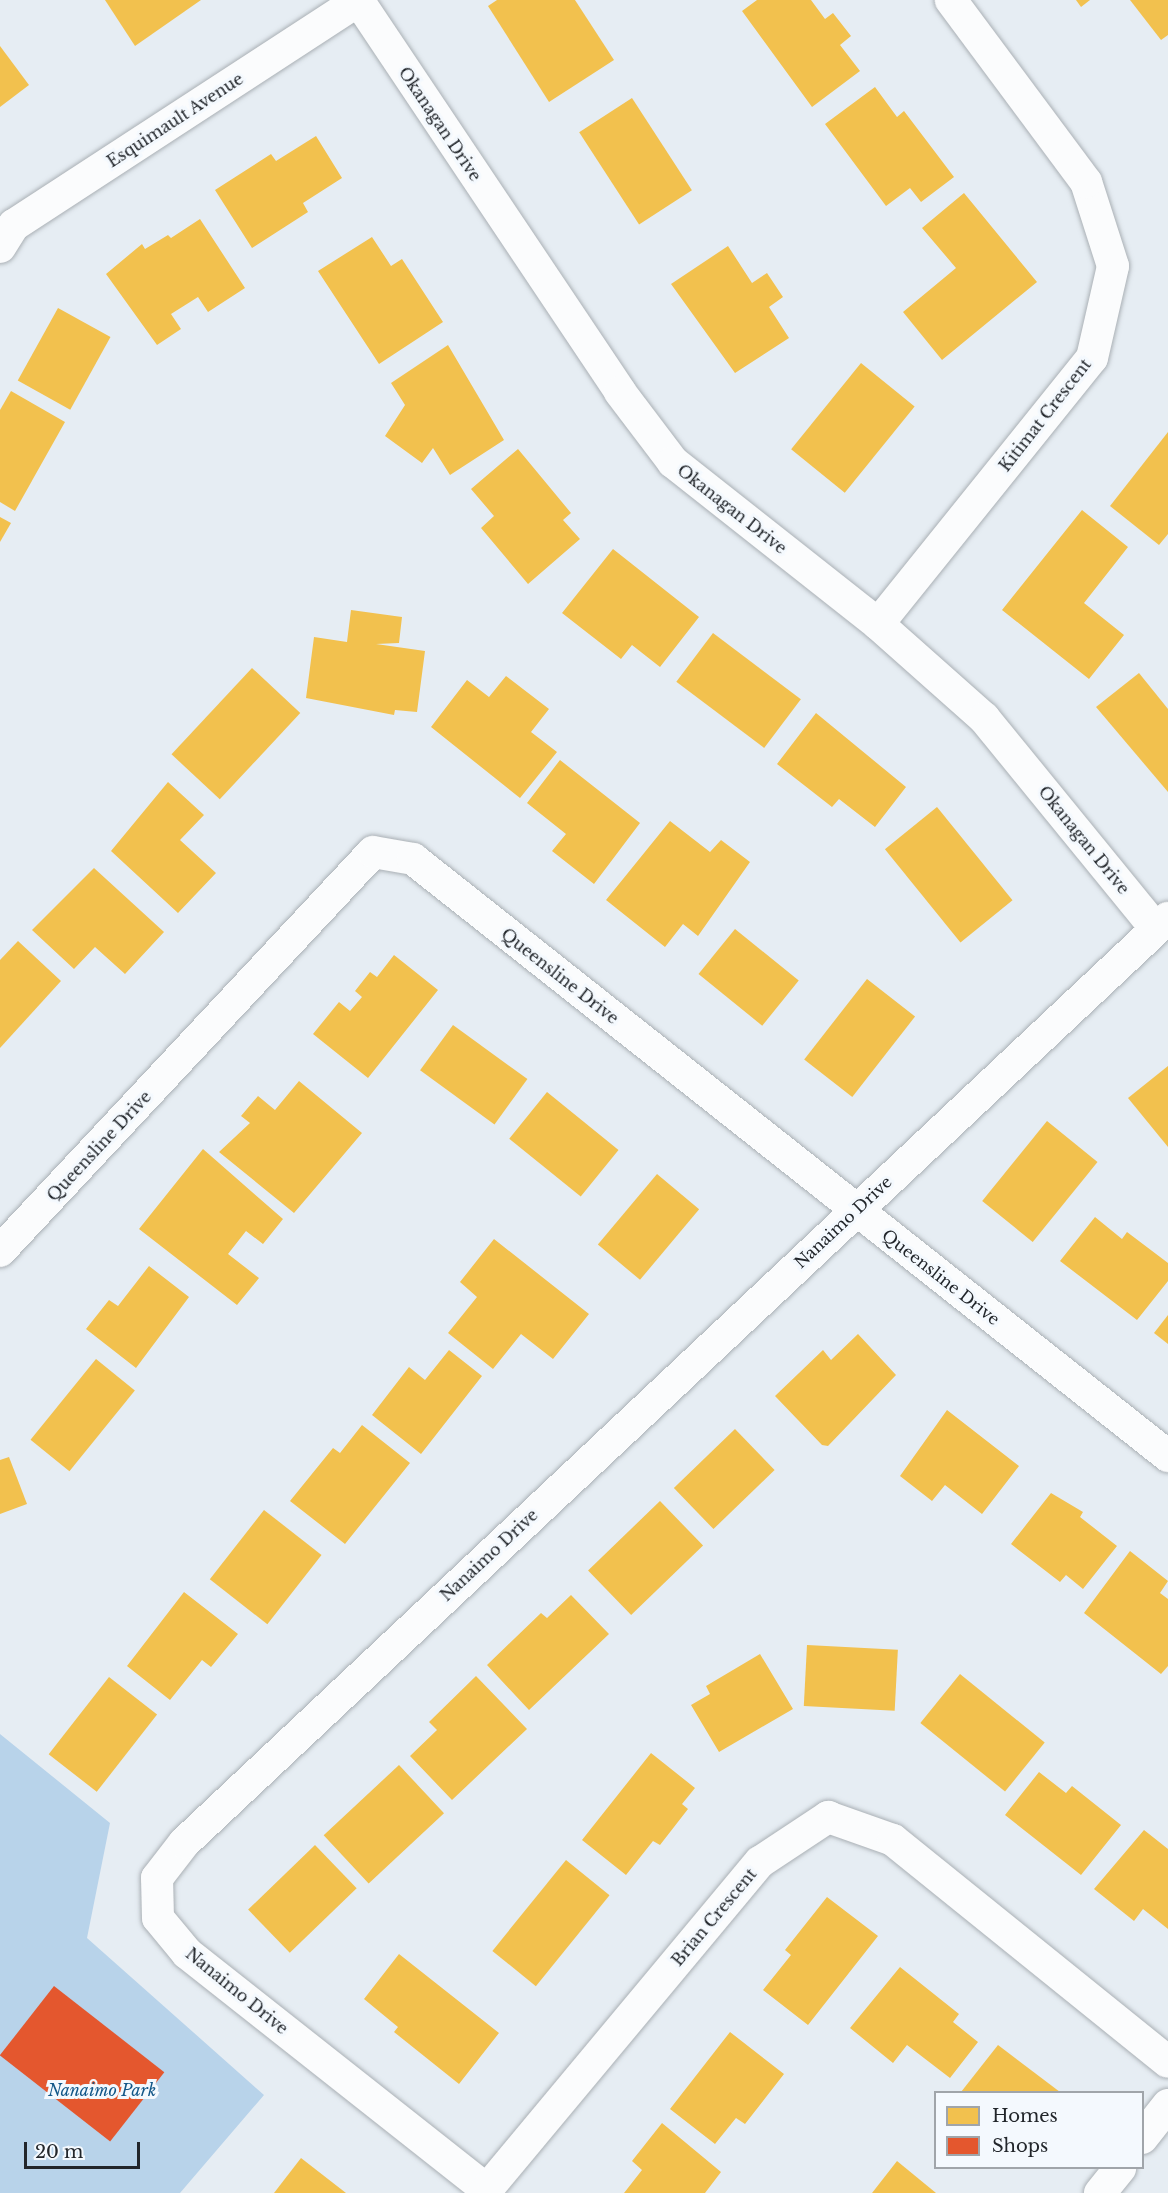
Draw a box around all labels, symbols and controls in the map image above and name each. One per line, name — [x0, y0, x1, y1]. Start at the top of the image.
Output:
street label: Okanagan Drive — [395, 63, 485, 185]
street label: Esquimault Avenue — [103, 69, 247, 171]
street label: Kitimat Crescent — [995, 355, 1095, 475]
street label: Okanagan Drive — [674, 460, 790, 558]
street label: Okanagan Drive — [1035, 782, 1133, 898]
street label: Queensline Drive — [497, 924, 623, 1028]
street label: Queensline Drive — [43, 1087, 155, 1205]
street label: Nanaimo Drive — [790, 1172, 896, 1272]
street label: Queensline Drive — [878, 1225, 1004, 1329]
street label: Nanaimo Drive — [436, 1505, 542, 1605]
street label: Brian Crescent — [668, 1864, 760, 1970]
street label: Nanaimo Drive — [182, 1944, 292, 2038]
park label: Nanaimo Park — [48, 2080, 156, 2100]
legend — [934, 2091, 1144, 2169]
text: Homes — [992, 2105, 1058, 2127]
scale bar — [27, 2130, 142, 2168]
text: Shops — [992, 2135, 1048, 2157]
text: 20 m — [35, 2141, 83, 2163]

